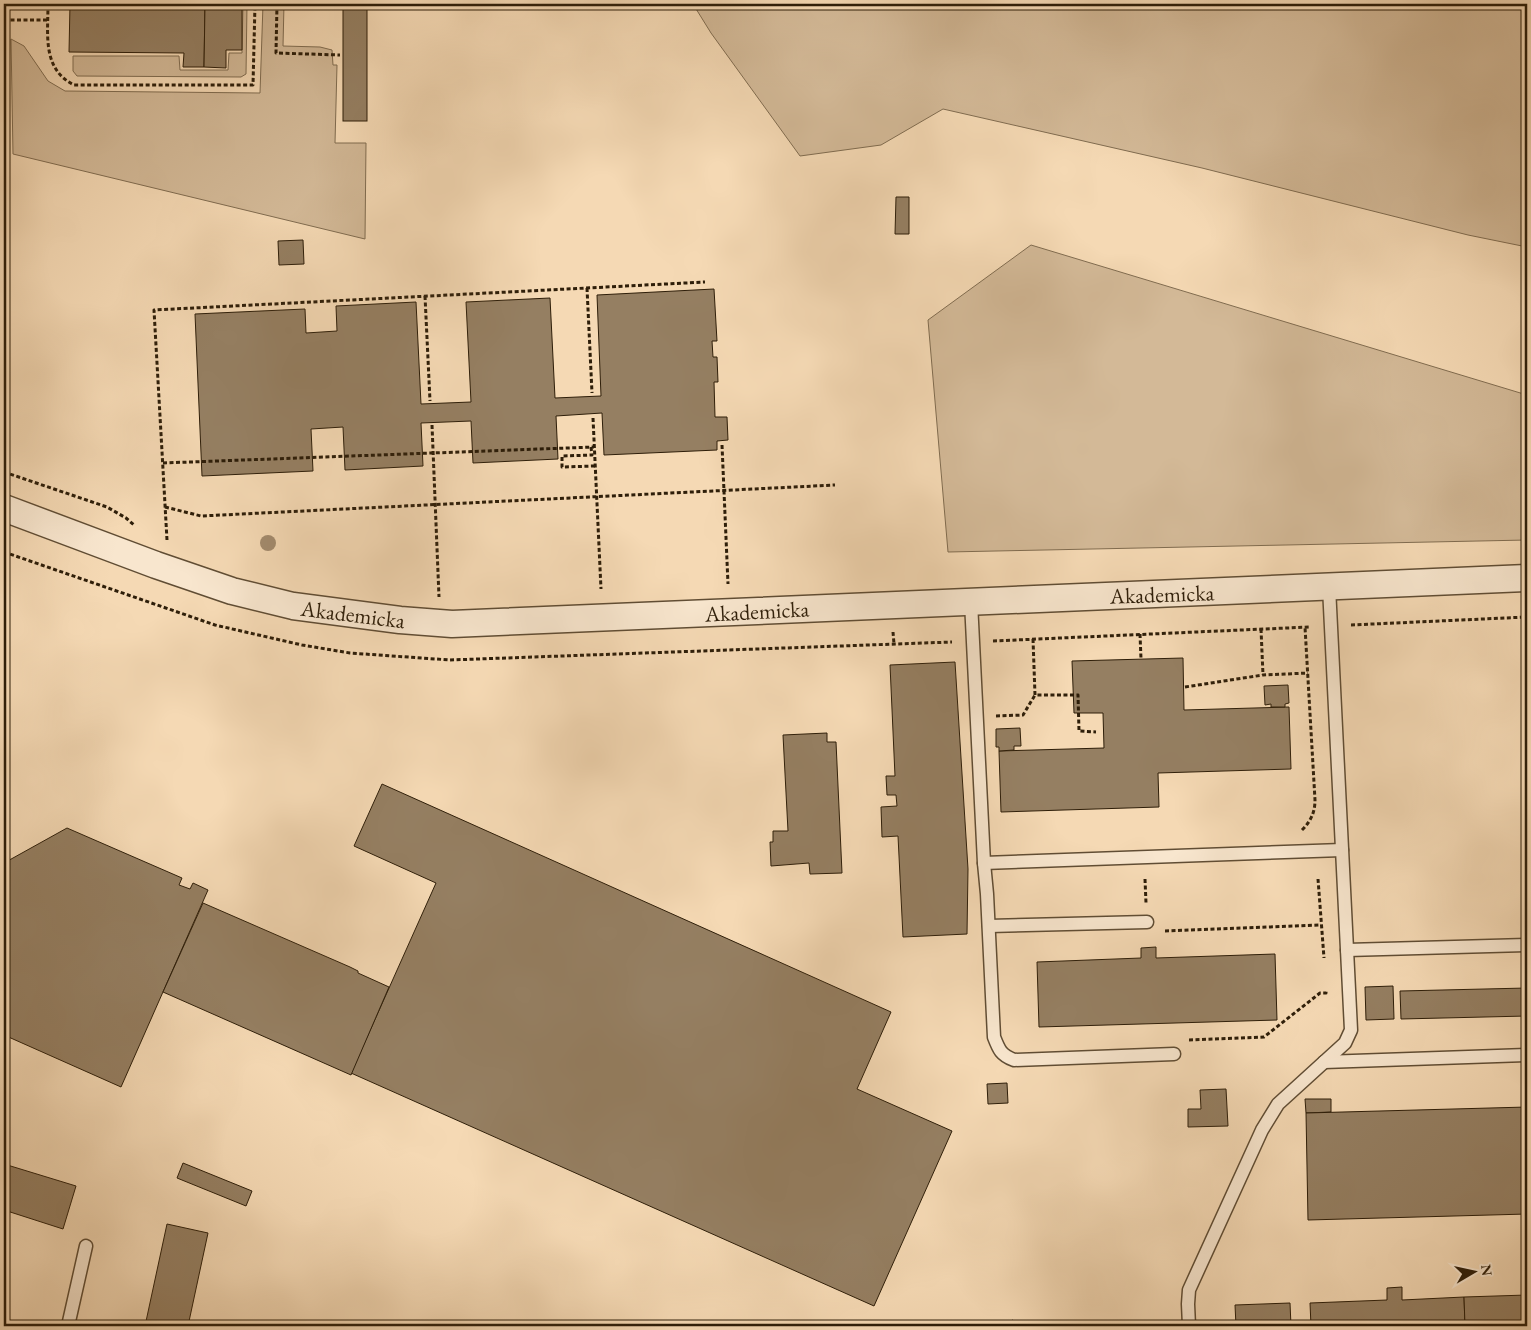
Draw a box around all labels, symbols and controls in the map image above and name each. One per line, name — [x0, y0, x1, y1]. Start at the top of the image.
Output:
street label: Akademicka — [1108, 578, 1215, 611]
street label: Akademicka — [298, 594, 407, 635]
street label: Akademicka — [703, 594, 810, 629]
north arrow — [1448, 1248, 1498, 1298]
text: N — [1477, 1263, 1497, 1278]

